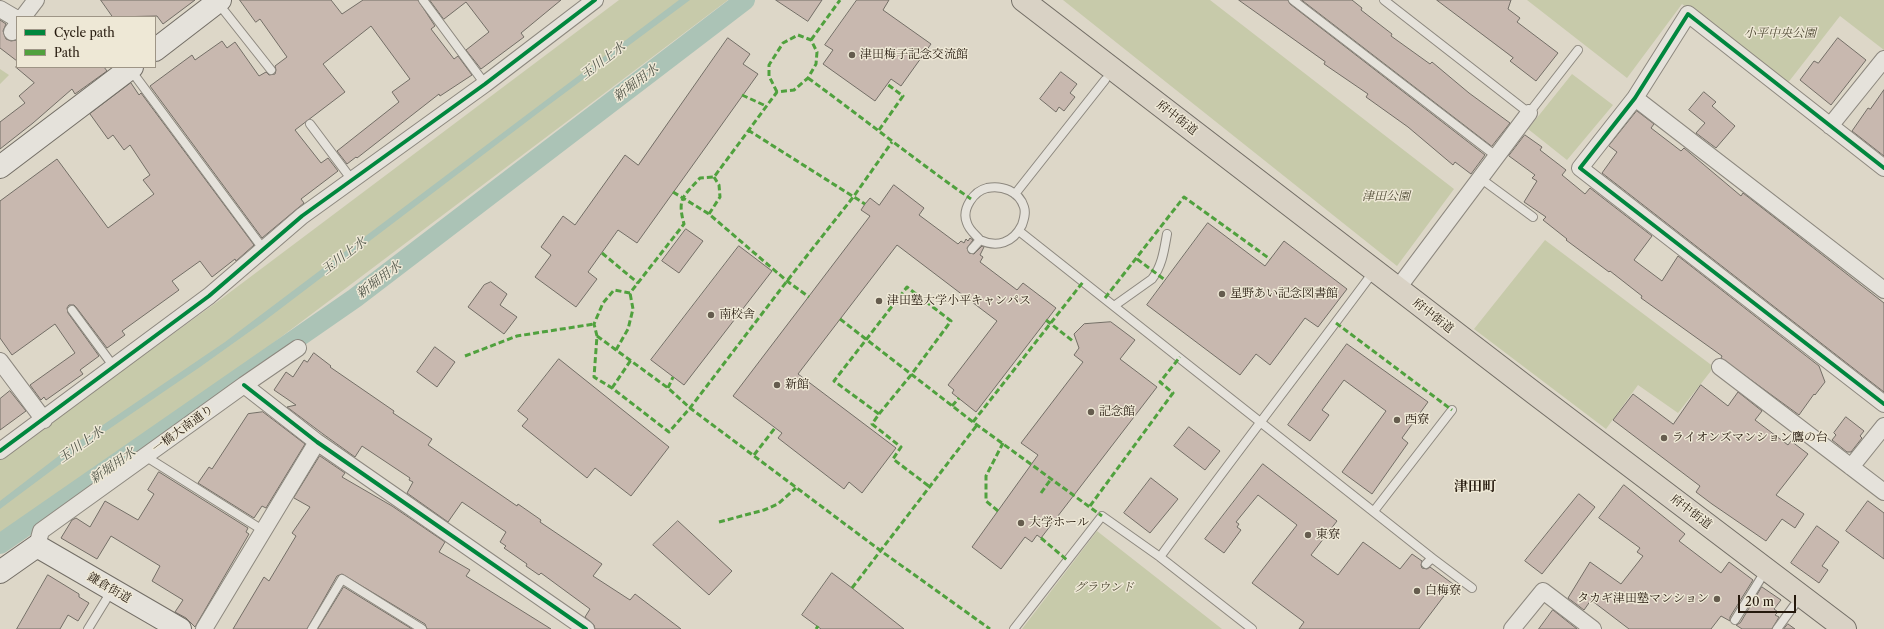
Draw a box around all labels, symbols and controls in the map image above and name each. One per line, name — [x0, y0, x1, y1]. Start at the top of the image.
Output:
legend — [16, 16, 156, 68]
text: Cycle path — [54, 25, 115, 40]
park label: 小平中央公園 — [1744, 27, 1816, 41]
water label: 玉川上水 — [578, 39, 628, 83]
text: Path — [54, 45, 80, 60]
place label: 津田梅子記念交流館 — [860, 48, 968, 62]
marker: 津田梅子記念交流館 — [847, 50, 857, 60]
water label: 新堀用水 — [611, 61, 661, 105]
street label: 府中街道 — [1154, 98, 1200, 138]
park label: 津田公園 — [1362, 190, 1410, 204]
water label: 玉川上水 — [319, 234, 369, 278]
water label: 新堀用水 — [354, 258, 404, 302]
place label: 星野あい記念図書館 — [1230, 287, 1338, 301]
marker: 星野あい記念図書館 — [1217, 289, 1227, 299]
place label: 津田塾大学小平キャンパス — [887, 294, 1031, 308]
marker: 津田塾大学小平キャンパス — [874, 296, 884, 306]
street label: 府中街道 — [1410, 296, 1456, 336]
place label: 南校舎 — [719, 308, 755, 322]
marker: 南校舎 — [706, 310, 716, 320]
place label: 新館 — [785, 378, 809, 392]
marker: 新館 — [772, 380, 782, 390]
street label: 一橋大南通り — [150, 402, 216, 456]
place label: 記念館 — [1099, 405, 1135, 419]
marker: 記念館 — [1086, 407, 1096, 417]
place label: 西寮 — [1405, 413, 1429, 427]
marker: 西寮 — [1392, 415, 1402, 425]
water label: 玉川上水 — [55, 424, 107, 466]
place label: ライオンズマンション鷹の台 — [1672, 431, 1828, 445]
marker: ライオンズマンション鷹の台 — [1659, 433, 1669, 443]
water label: 新堀用水 — [87, 445, 139, 487]
district label: 津田町 — [1454, 479, 1496, 495]
street label: 府中街道 — [1667, 492, 1715, 532]
place label: 大学ホール — [1029, 516, 1089, 530]
marker: 大学ホール — [1016, 518, 1026, 528]
place label: 東寮 — [1316, 528, 1340, 542]
marker: 東寮 — [1303, 530, 1313, 540]
street label: 鎌倉街道 — [85, 570, 133, 606]
park label: グラウンド — [1074, 581, 1134, 595]
place label: 白梅寮 — [1425, 584, 1461, 598]
marker: 白梅寮 — [1412, 586, 1422, 596]
scale bar — [1740, 587, 1798, 613]
place label: タカギ津田塾マンション — [1577, 592, 1709, 606]
marker: タカギ津田塾マンション — [1712, 594, 1722, 604]
text: 20 m — [1745, 594, 1774, 609]

